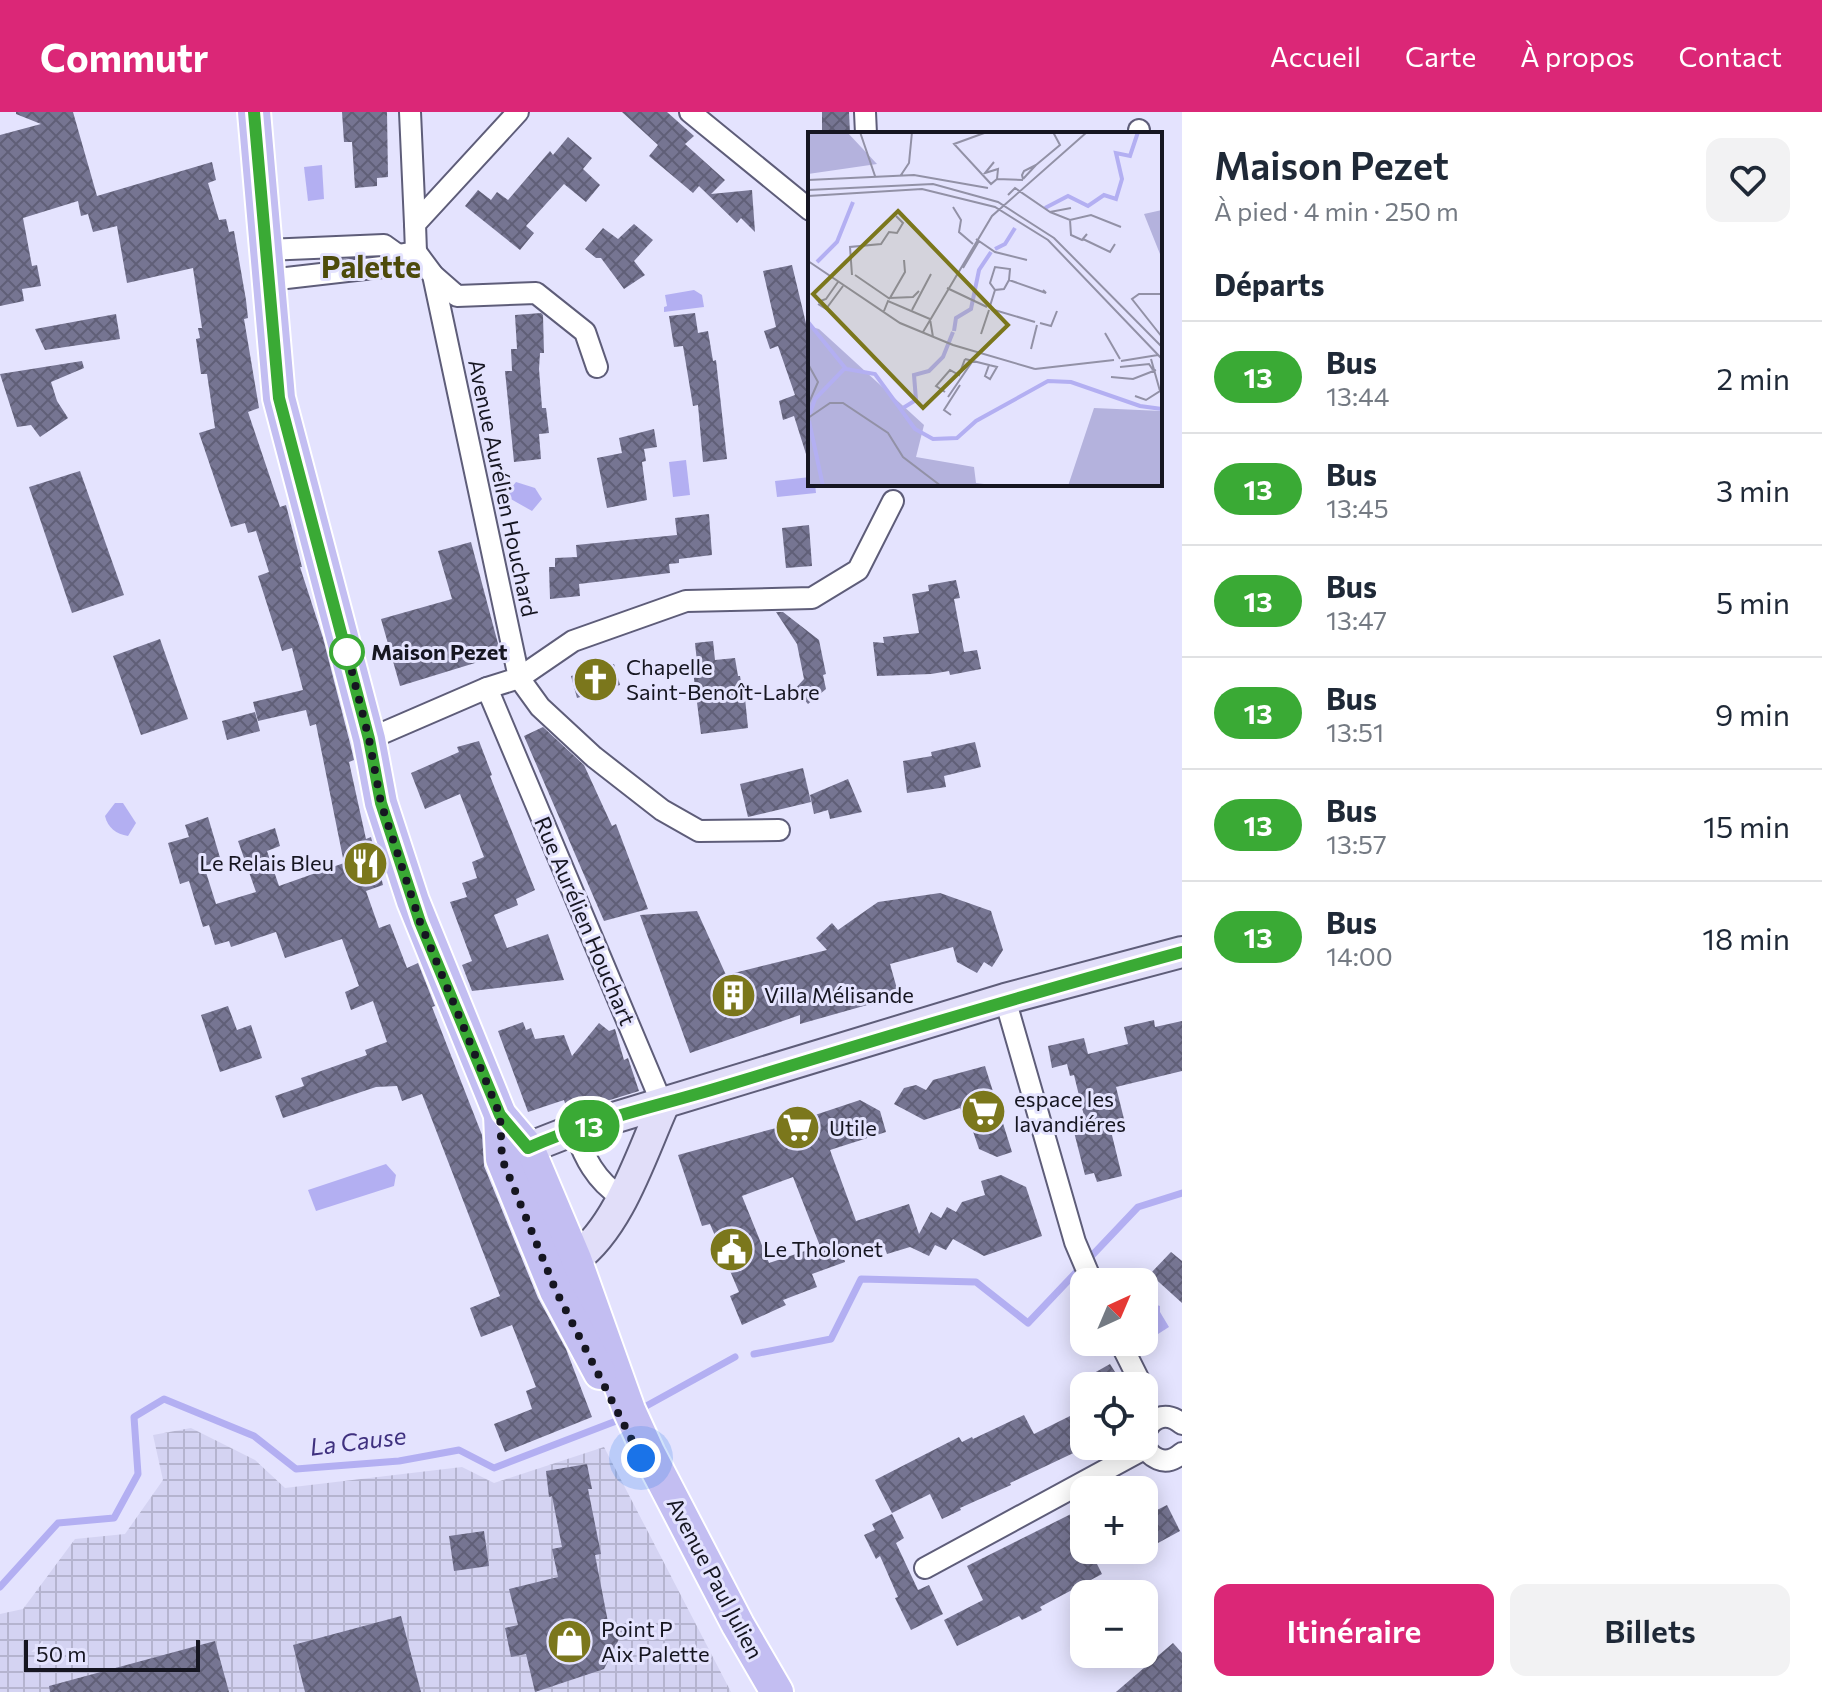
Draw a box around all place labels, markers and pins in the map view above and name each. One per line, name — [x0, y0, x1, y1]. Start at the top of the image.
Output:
marker: Maison Pezet — [330, 635, 364, 669]
place label: Maison Pezet — [371, 638, 508, 665]
place label: Chapelle Saint-Benoît-Labre — [626, 653, 820, 705]
church icon: Chapelle Saint-Benoît-Labre — [571, 656, 619, 704]
restaurant icon: Le Relais Bleu — [341, 839, 389, 887]
place label: Le Relais Bleu — [199, 849, 334, 876]
building icon: Villa Mélisande — [709, 971, 757, 1019]
place label: Villa Mélisande — [764, 981, 914, 1008]
place label: espace les lavandiéres — [1014, 1085, 1126, 1137]
supermarket icon: espace les lavandiéres — [959, 1088, 1007, 1136]
supermarket icon: Utile — [774, 1104, 822, 1152]
place label: Utile — [829, 1114, 877, 1141]
public building icon: Le Tholonet — [708, 1225, 756, 1273]
place label: Le Tholonet — [763, 1235, 883, 1262]
place label: Point P Aix Palette — [601, 1615, 710, 1667]
shop icon: Point P Aix Palette — [546, 1618, 594, 1666]

